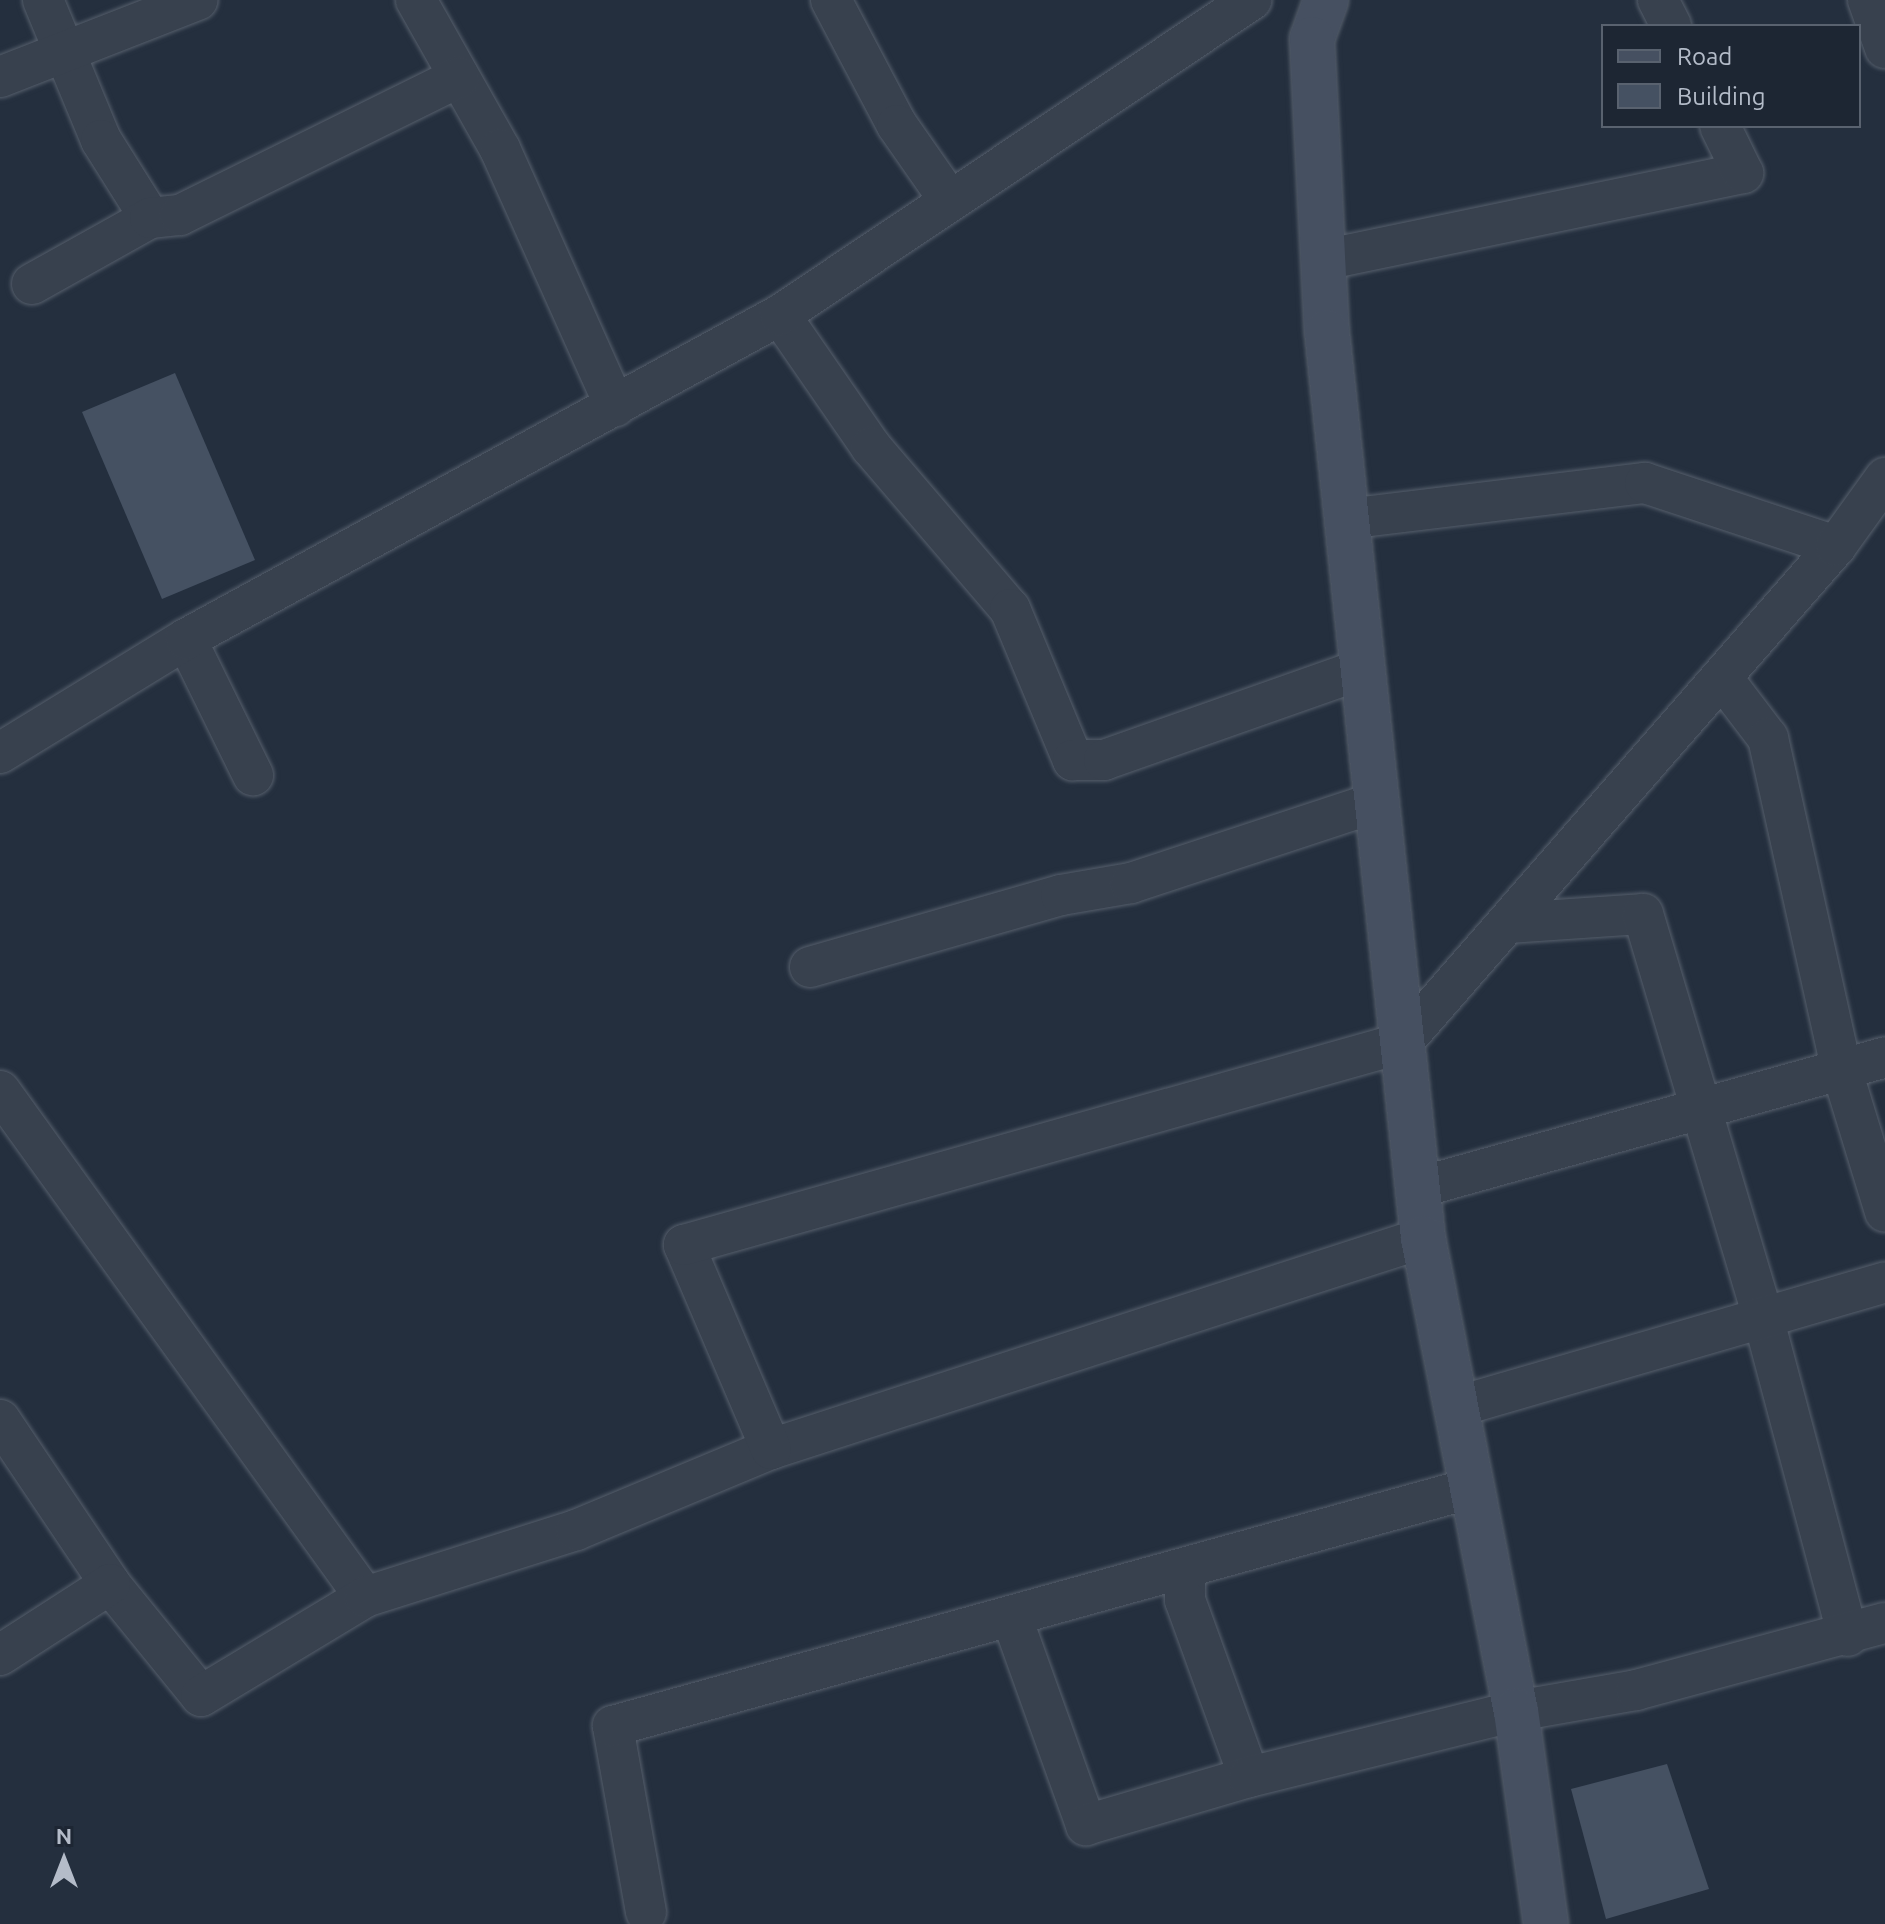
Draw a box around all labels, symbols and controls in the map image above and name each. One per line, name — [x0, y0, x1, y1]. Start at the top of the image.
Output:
legend — [1601, 24, 1861, 128]
text: Road — [1677, 43, 1732, 70]
text: Building — [1677, 83, 1765, 110]
north arrow — [24, 1820, 104, 1900]
text: N — [56, 1823, 72, 1848]

